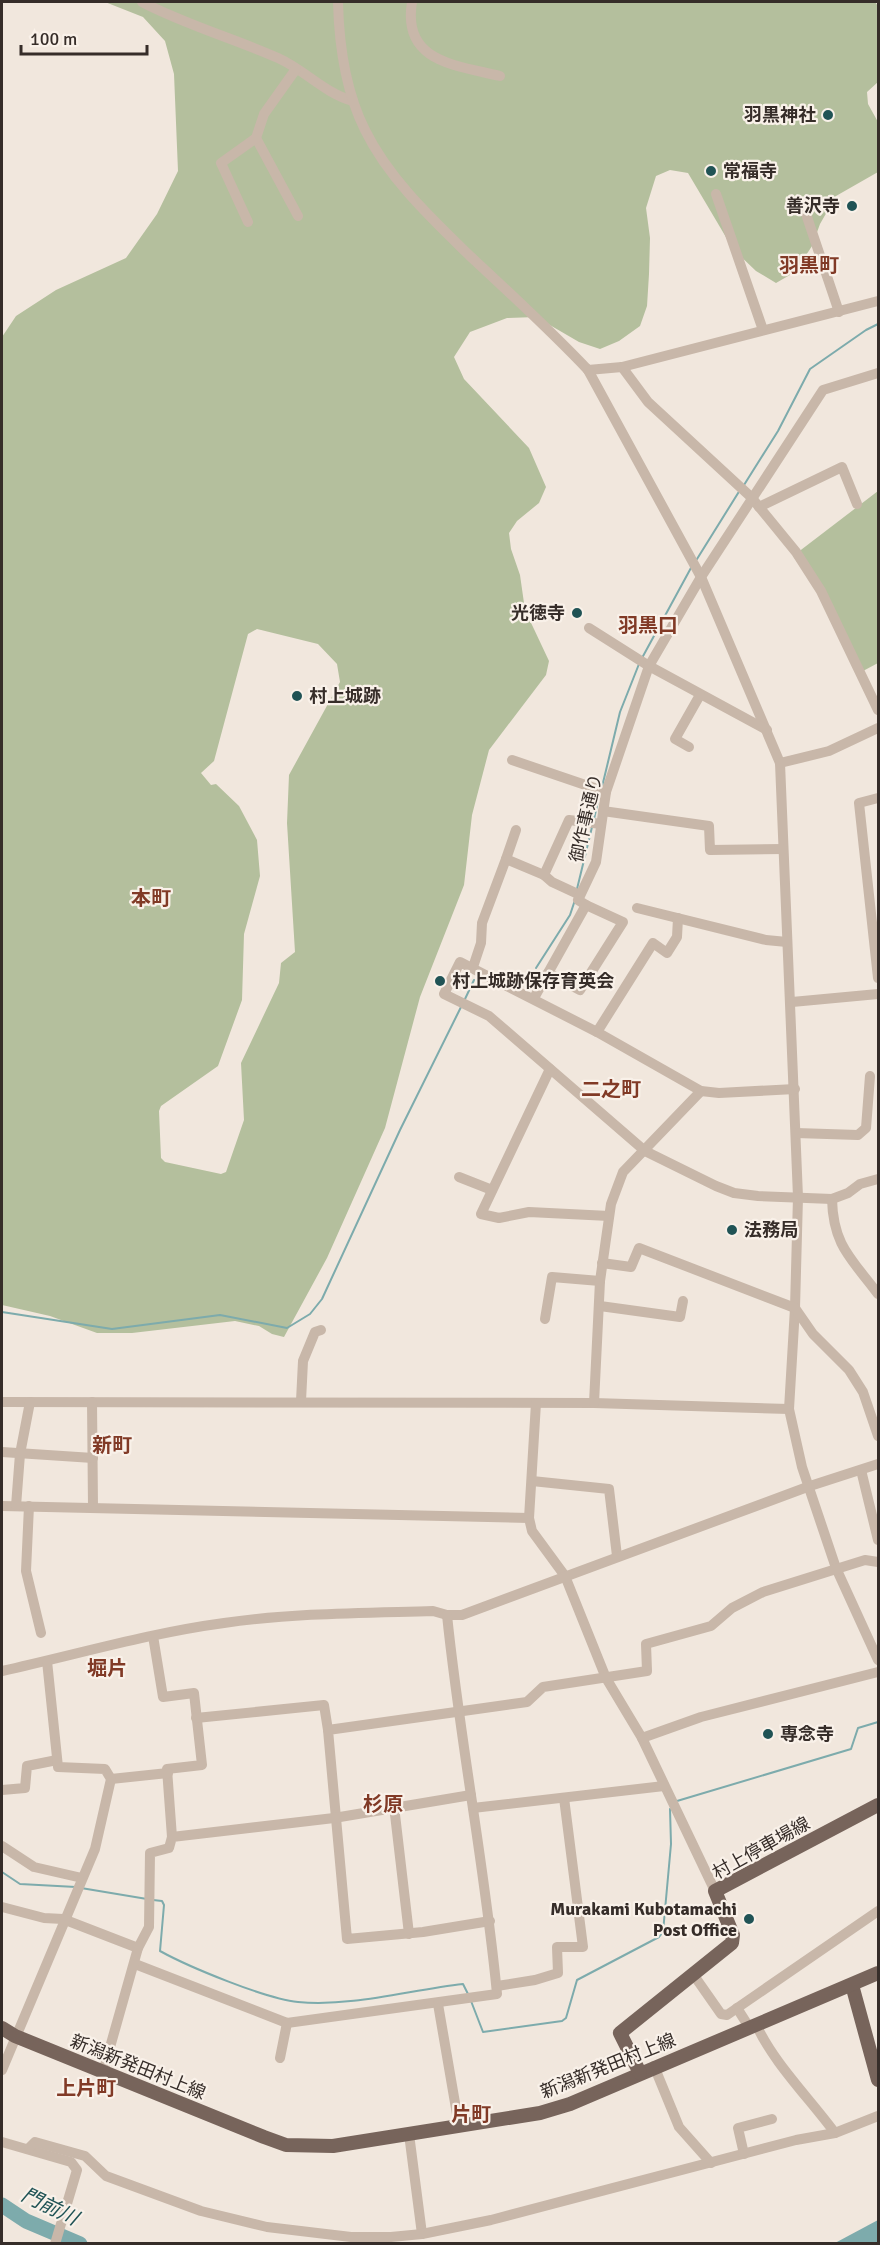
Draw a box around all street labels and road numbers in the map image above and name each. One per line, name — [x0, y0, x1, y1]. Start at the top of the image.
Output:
street label: 御作事通り — [565, 772, 607, 864]
street label: 村上停車場線 — [708, 1812, 814, 1884]
street label: 新潟新発田村上線 — [537, 2029, 679, 2103]
street label: 新潟新発田村上線 — [67, 2030, 209, 2104]

